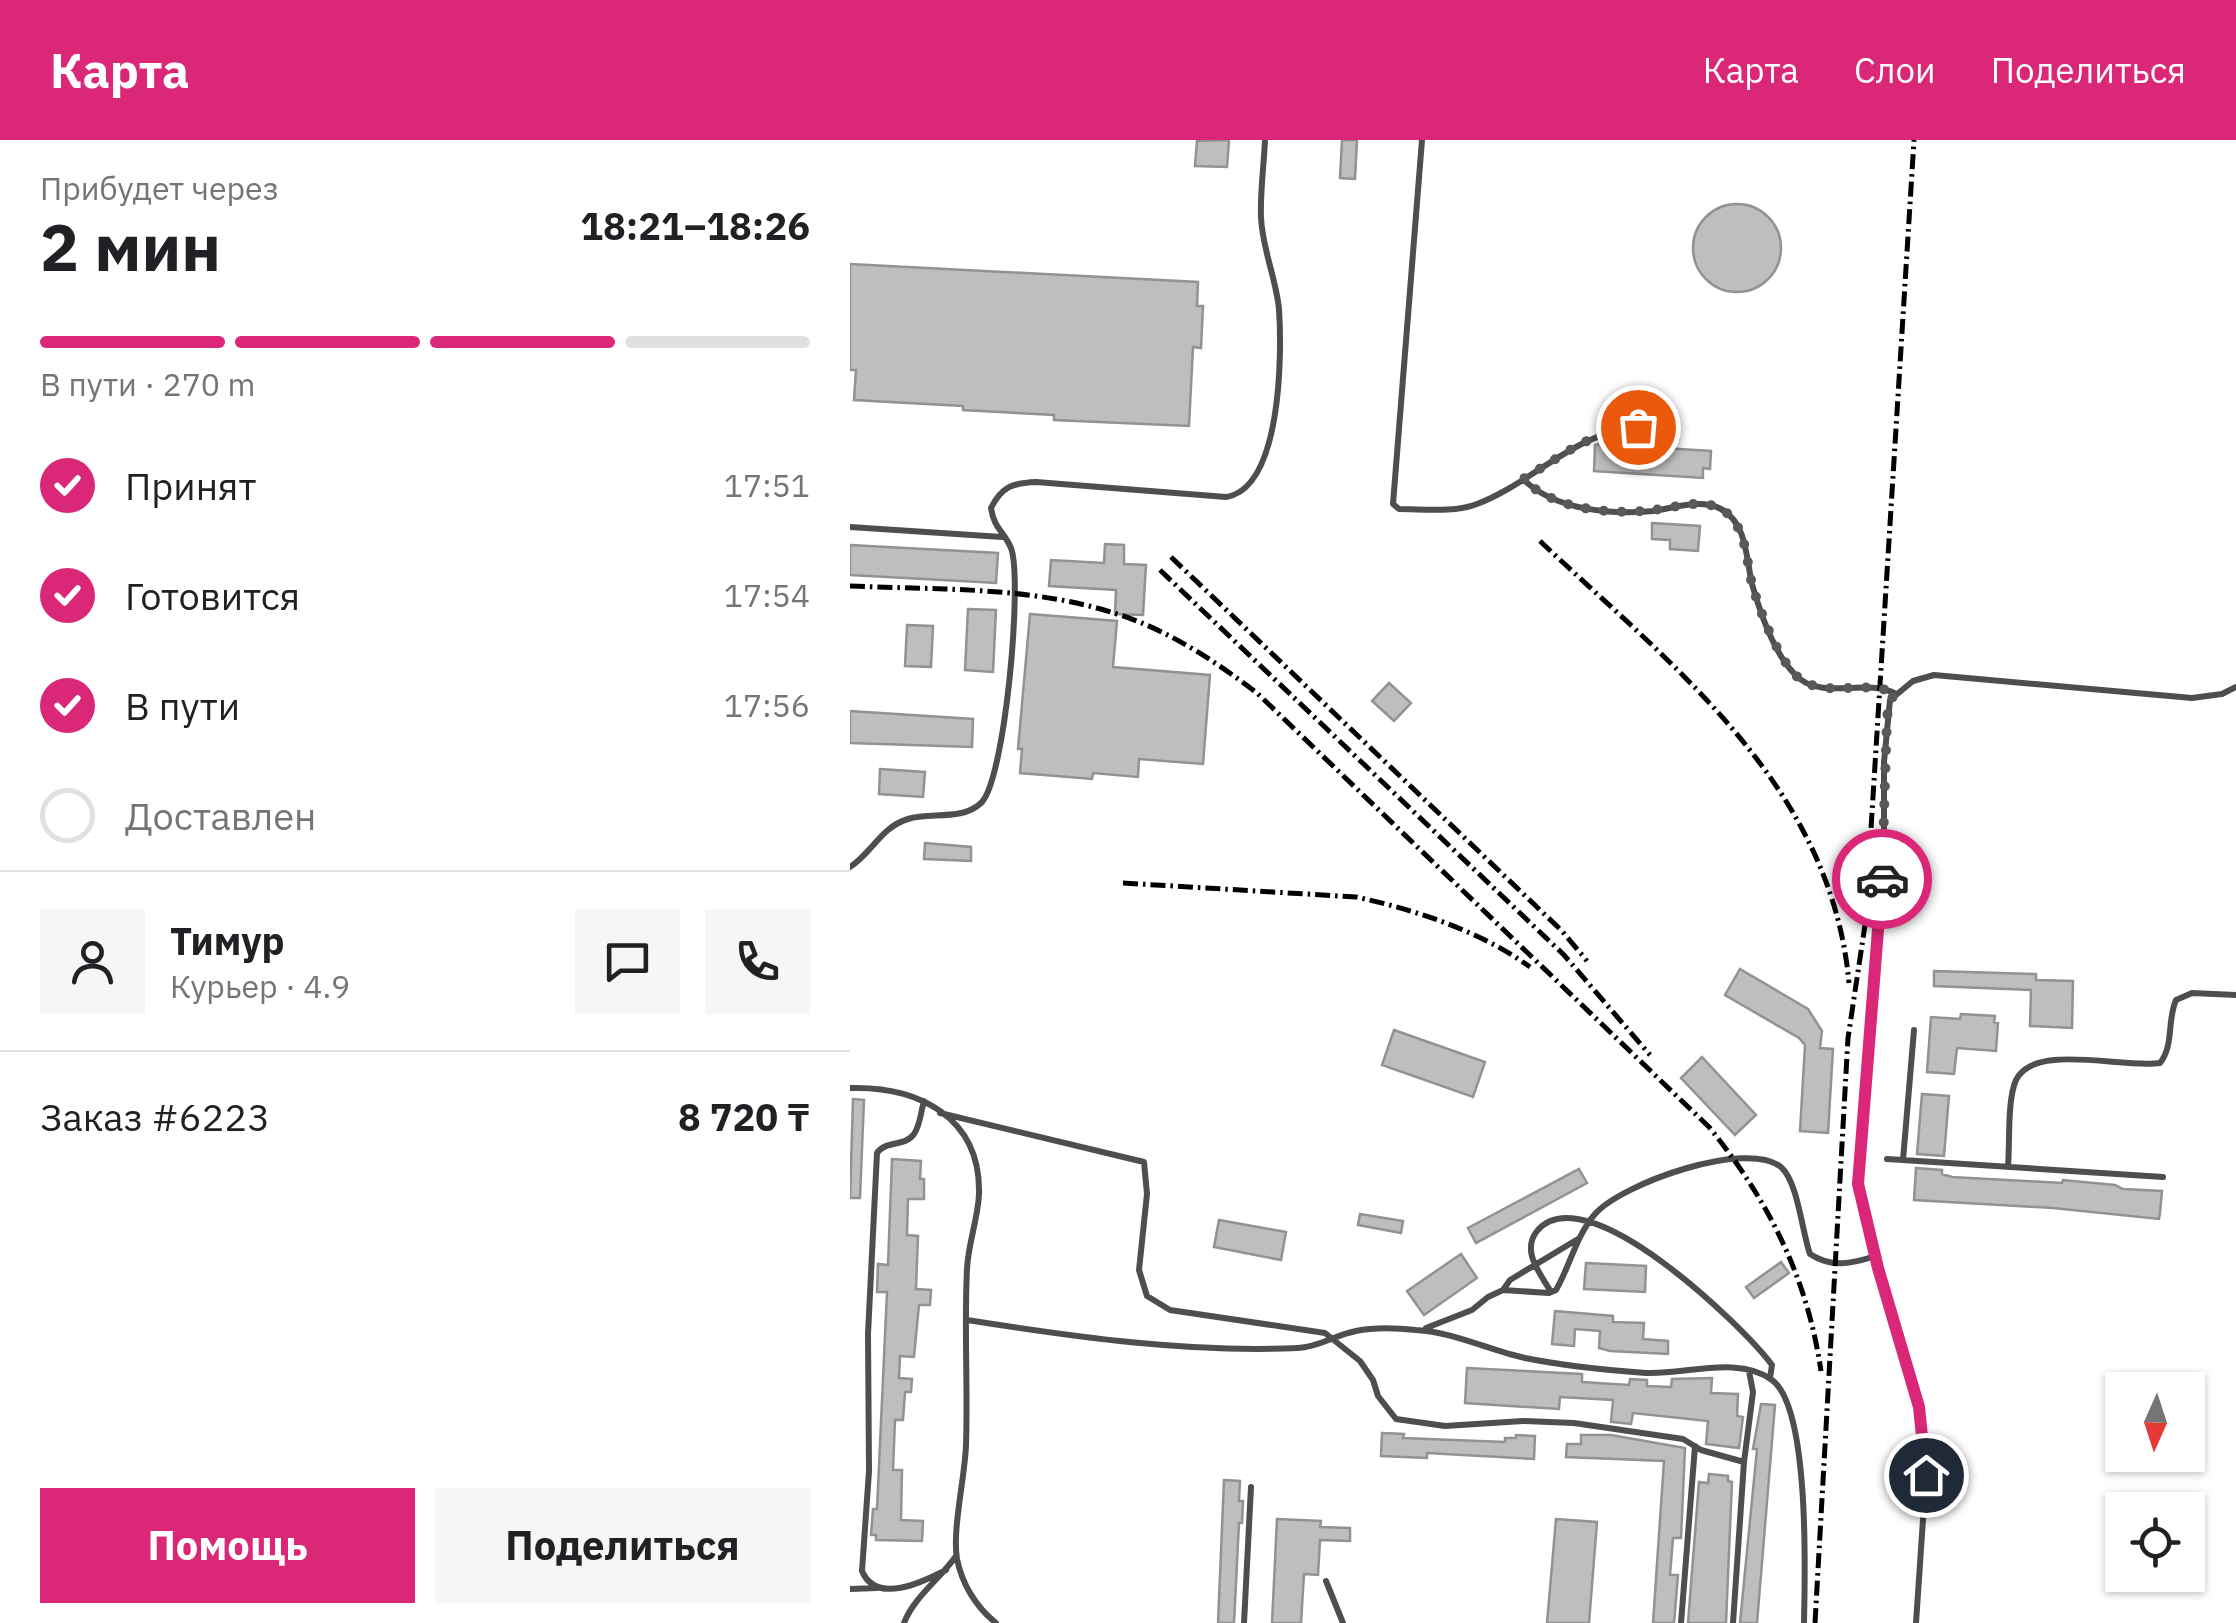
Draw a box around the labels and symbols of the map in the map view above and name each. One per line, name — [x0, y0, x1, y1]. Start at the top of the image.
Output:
pin — [1596, 385, 1681, 470]
courier — [1832, 829, 1932, 929]
north arrow — [2105, 1372, 2205, 1472]
pin — [1884, 1433, 1969, 1518]

